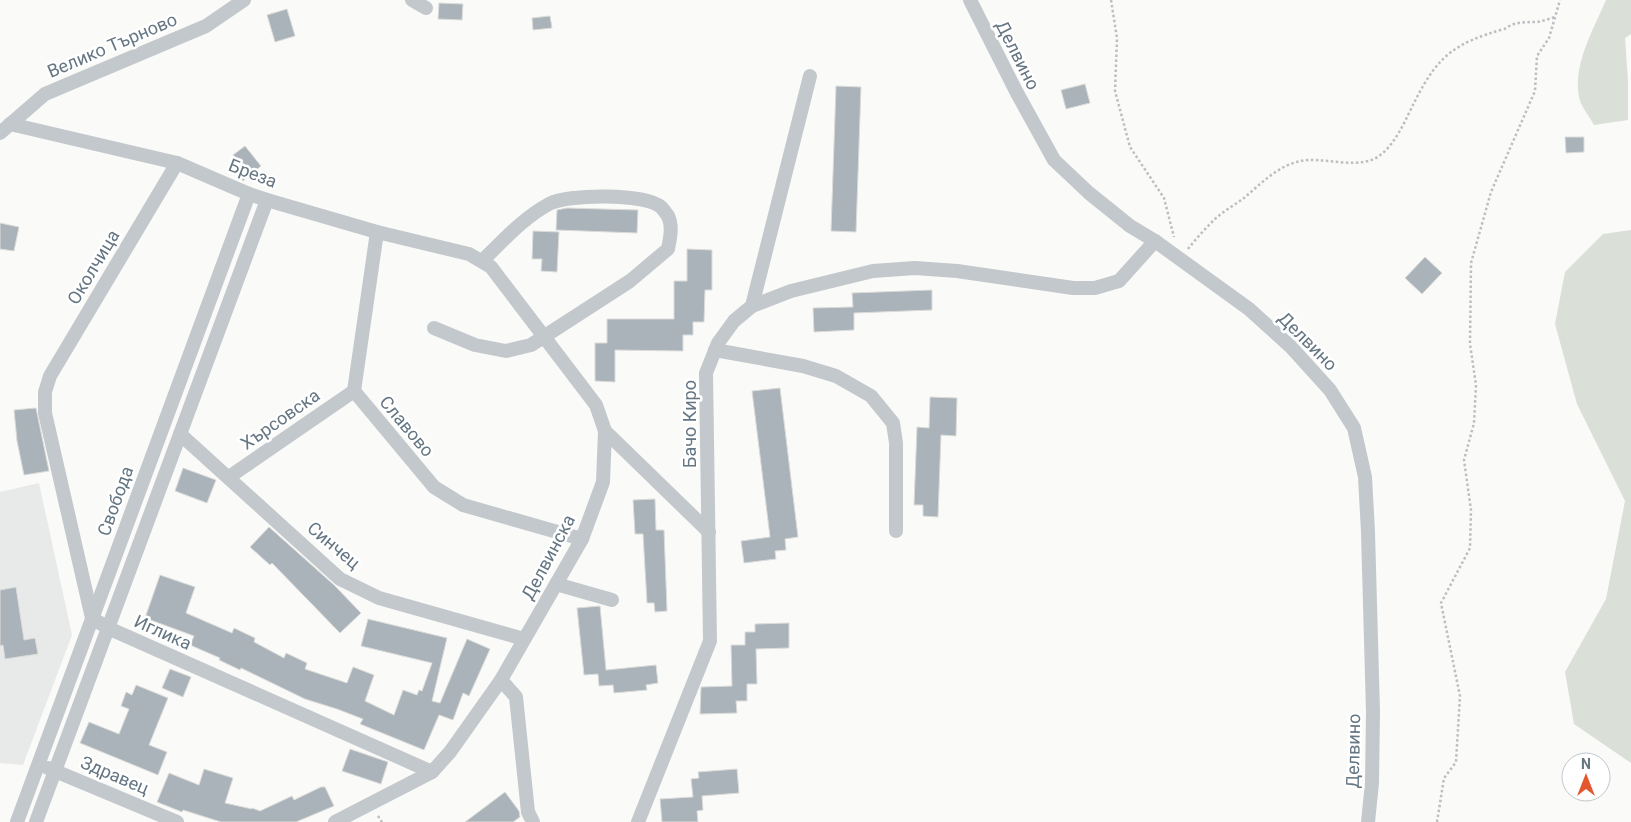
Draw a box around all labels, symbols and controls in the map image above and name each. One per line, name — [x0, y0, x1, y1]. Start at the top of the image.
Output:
street label: Велико Търново — [44, 8, 180, 82]
street label: Делвино — [992, 17, 1044, 93]
street label: Бреза — [226, 154, 280, 192]
street label: Околчица — [63, 226, 123, 308]
street label: Делвино — [1274, 307, 1342, 375]
street label: Бачо Киро — [679, 380, 700, 468]
street label: Хърсовска — [237, 384, 323, 454]
street label: Славово — [375, 391, 439, 461]
street label: Свобода — [93, 463, 137, 539]
street label: Делвинска — [517, 511, 579, 603]
street label: Синчец — [303, 517, 365, 573]
street label: Иглика — [131, 610, 195, 654]
street label: Делвино — [1342, 713, 1364, 789]
street label: Здравец — [78, 751, 153, 799]
north arrow — [1561, 752, 1611, 802]
text: N — [1581, 756, 1591, 772]

